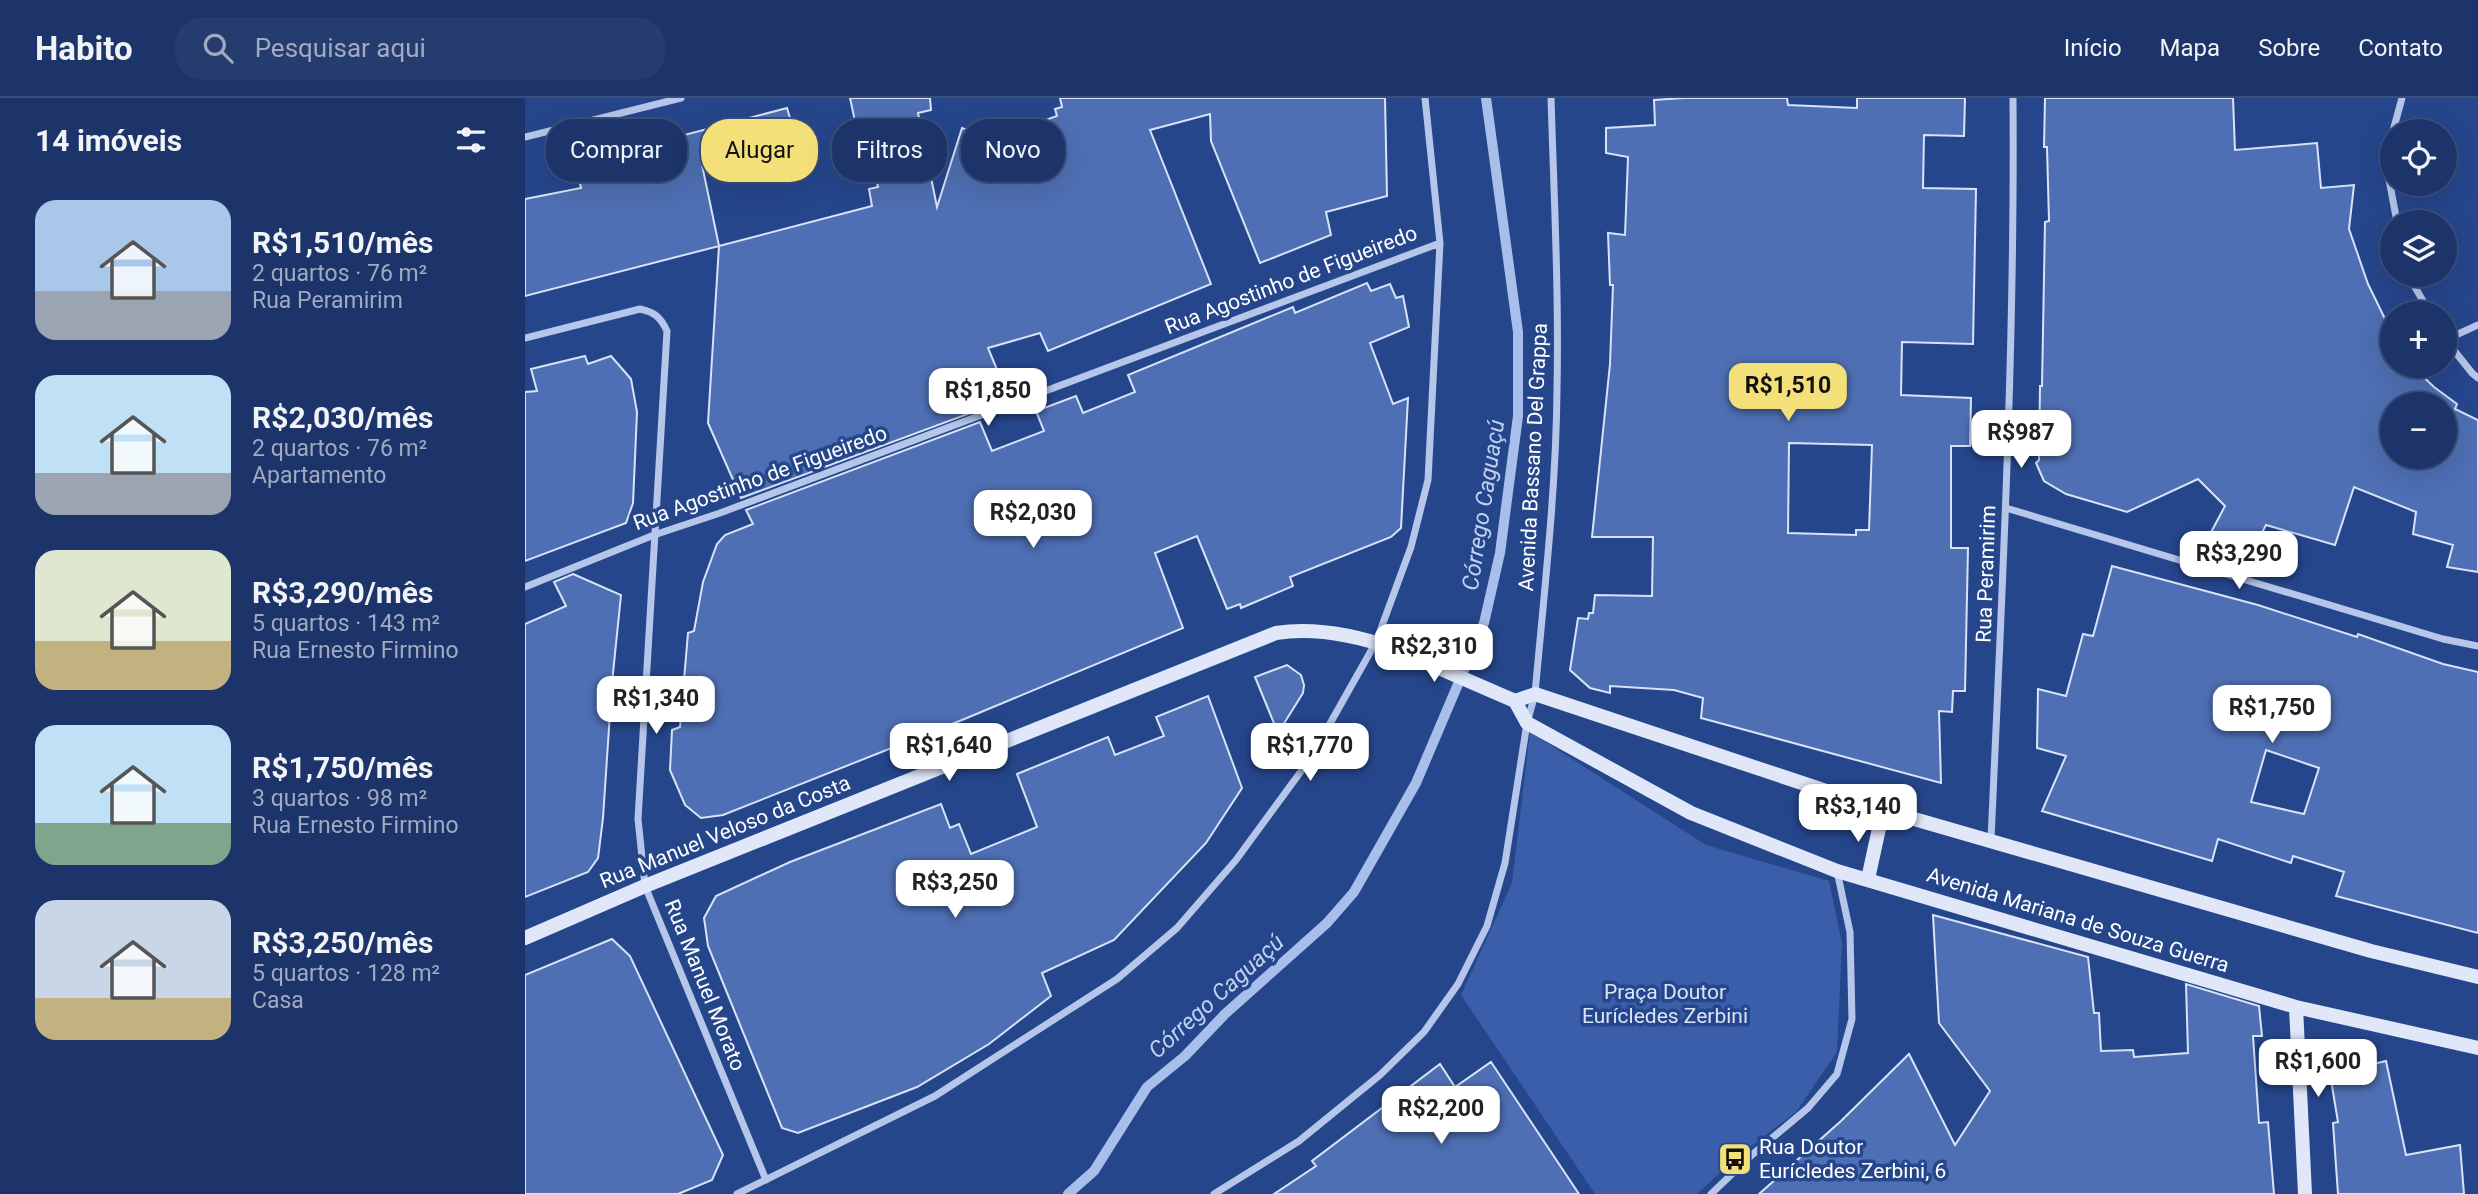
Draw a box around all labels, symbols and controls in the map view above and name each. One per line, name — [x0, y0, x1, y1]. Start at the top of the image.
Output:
search box — [175, 17, 665, 80]
text: Habito — [35, 29, 133, 68]
icon: search — [199, 29, 237, 67]
text: Pesquisar aqui — [255, 33, 426, 63]
text: Início — [2064, 34, 2122, 62]
text: Mapa — [2160, 34, 2220, 62]
text: Sobre — [2258, 34, 2320, 62]
text: Contato — [2358, 34, 2443, 62]
chip: Comprar — [546, 119, 687, 182]
chip: Alugar — [701, 119, 818, 182]
chip: Filtros — [832, 119, 947, 182]
chip: Novo — [961, 119, 1065, 182]
map controls — [2380, 119, 2457, 469]
button: locate — [2380, 119, 2457, 196]
icon: filters — [452, 121, 490, 159]
text: 14 imóveis — [35, 123, 182, 158]
button: layers — [2380, 210, 2457, 287]
street label: Rua Agostinho de Figueiredo — [1162, 221, 1421, 339]
text: R$1,510/mês — [252, 225, 433, 260]
icon: home — [91, 228, 175, 312]
text: 2 quartos · 76 m² — [252, 260, 427, 287]
text: Rua Peramirim — [252, 287, 403, 314]
button: + — [2380, 301, 2457, 378]
street label: Avenida Bassano Del Grappa — [1514, 322, 1552, 592]
pin: R$1,510 — [1723, 364, 1853, 423]
pin: R$1,850 — [923, 368, 1053, 428]
text: R$1,510 — [1745, 372, 1831, 399]
text: R$1,850 — [945, 377, 1031, 404]
button: − — [2380, 392, 2457, 469]
text: R$2,030/mês — [252, 400, 433, 435]
icon: home — [91, 403, 175, 487]
pin: R$987 — [1972, 410, 2070, 470]
water label: Córrego Caguaçú — [1457, 418, 1510, 592]
text: R$987 — [1987, 419, 2055, 446]
street label: Rua Agostinho de Figueiredo — [630, 421, 890, 535]
text: 2 quartos · 76 m² — [252, 435, 427, 462]
text: Apartamento — [252, 462, 386, 489]
pin: R$2,030 — [968, 490, 1098, 550]
text: R$2,030 — [990, 499, 1076, 526]
street label: Rua Peramirim — [1972, 505, 2000, 643]
pin: R$3,290 — [2174, 532, 2304, 591]
text: R$3,290 — [2196, 540, 2282, 567]
text: R$3,290/mês — [252, 575, 433, 610]
icon: home — [91, 578, 175, 662]
text: 5 quartos · 143 m² — [252, 610, 440, 637]
pin: R$2,310 — [1369, 624, 1499, 684]
text: R$2,310 — [1391, 633, 1477, 660]
text: Rua Ernesto Firmino — [252, 637, 459, 664]
pin: R$1,340 — [591, 676, 721, 736]
text: R$1,340 — [613, 685, 699, 712]
pin: R$1,750 — [2207, 686, 2337, 745]
text: R$1,750 — [2229, 694, 2315, 721]
pin: R$1,640 — [884, 724, 1014, 783]
pin: R$1,770 — [1245, 724, 1375, 783]
text: R$1,640 — [906, 732, 992, 759]
text: R$1,770 — [1267, 732, 1353, 759]
text: R$1,750/mês — [252, 750, 433, 785]
icon: home — [91, 753, 175, 837]
street label: Rua Manuel Veloso da Costa — [596, 771, 854, 893]
pin: R$3,140 — [1793, 784, 1923, 844]
text: 3 quartos · 98 m² — [252, 785, 427, 812]
text: R$3,140 — [1815, 793, 1901, 820]
text: Rua Ernesto Firmino — [252, 812, 459, 839]
pin: R$3,250 — [890, 860, 1020, 920]
street label: Avenida Mariana de Souza Guerra — [1924, 863, 2232, 977]
text: R$3,250 — [912, 869, 998, 896]
street label: Rua Manuel Morato — [660, 896, 750, 1074]
text: R$3,250/mês — [252, 925, 433, 960]
icon: home — [91, 928, 175, 1012]
water label: Córrego Caguaçú — [1143, 929, 1289, 1064]
text: 5 quartos · 128 m² — [252, 960, 440, 987]
park label: Praça Doutor Eurícledes Zerbini — [1582, 980, 1748, 1028]
text: Casa — [252, 987, 304, 1014]
pin: R$1,600 — [2253, 1040, 2383, 1099]
text: R$1,600 — [2275, 1048, 2361, 1075]
pin: R$2,200 — [1376, 1086, 1506, 1146]
text: R$2,200 — [1398, 1095, 1484, 1122]
place label: Rua Doutor Eurícledes Zerbini, 6 — [1759, 1135, 1946, 1183]
bus stop icon: Rua Doutor Eurícledes Zerbini, 6 — [1716, 1140, 1754, 1178]

